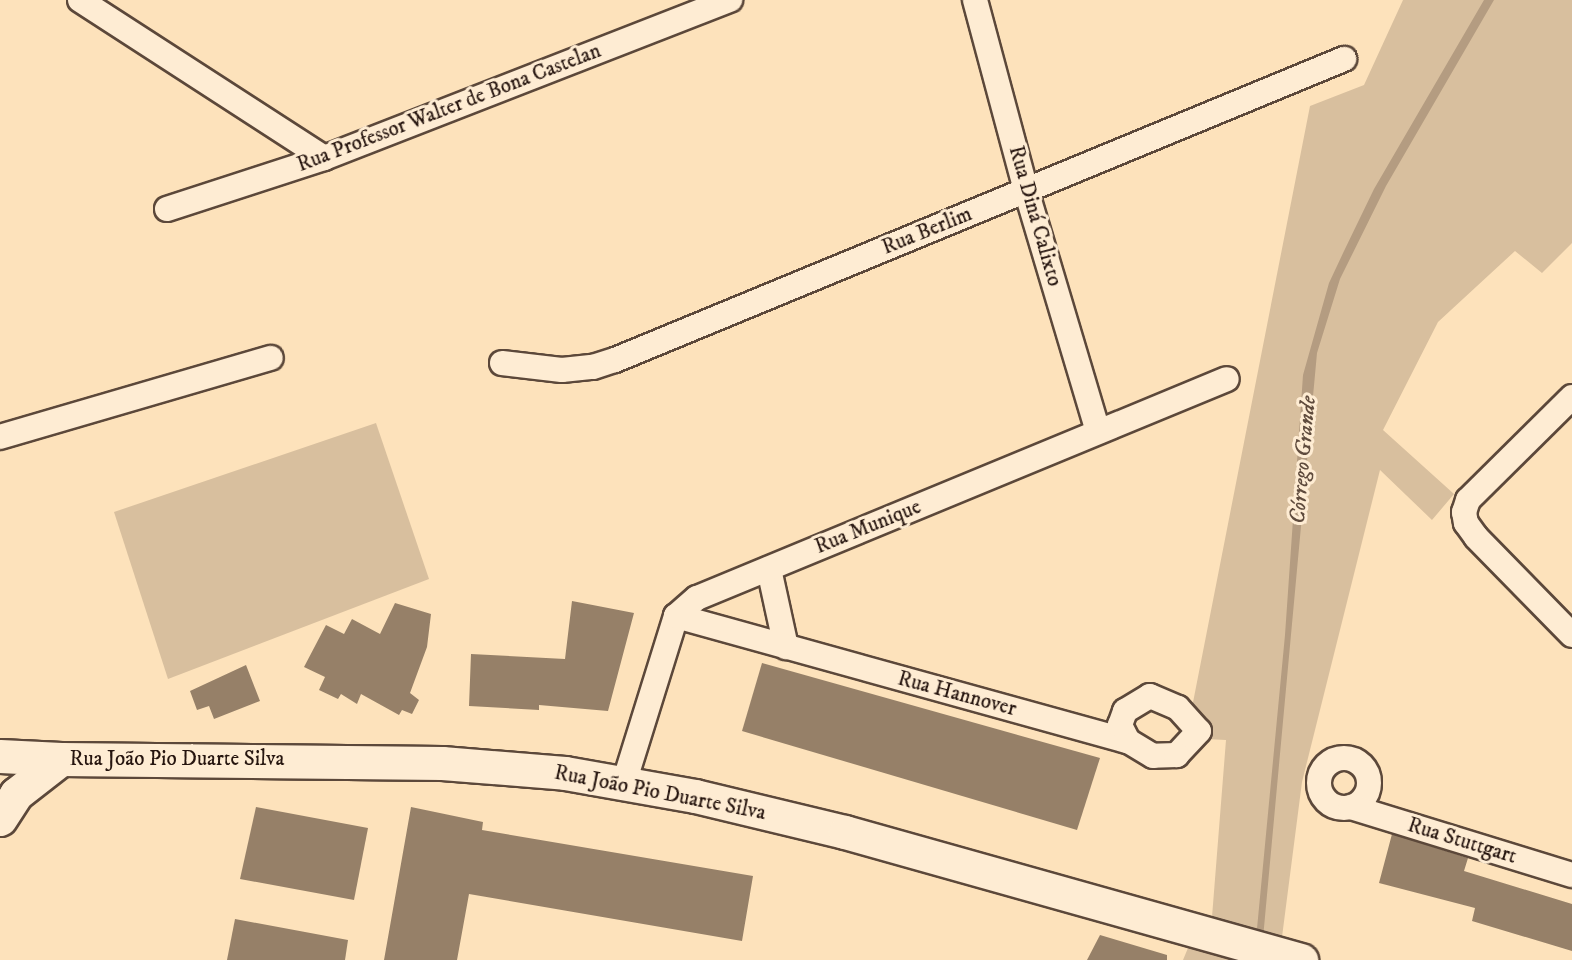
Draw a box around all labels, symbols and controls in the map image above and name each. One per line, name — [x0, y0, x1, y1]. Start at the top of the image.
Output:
street label: Rua Professor Walter de Bona Castelan — [294, 38, 604, 178]
street label: Rua Diná Calixto — [1003, 143, 1067, 289]
street label: Rua Berlim — [878, 202, 976, 260]
water label: Córrego Grande — [1284, 395, 1322, 525]
street label: Rua Munique — [811, 494, 925, 560]
street label: Rua Hannover — [895, 666, 1019, 722]
street label: Rua João Pio Duarte Silva — [70, 746, 284, 772]
street label: Rua João Pio Duarte Silva — [552, 760, 768, 826]
street label: Rua Stuttgart — [1405, 812, 1519, 870]

